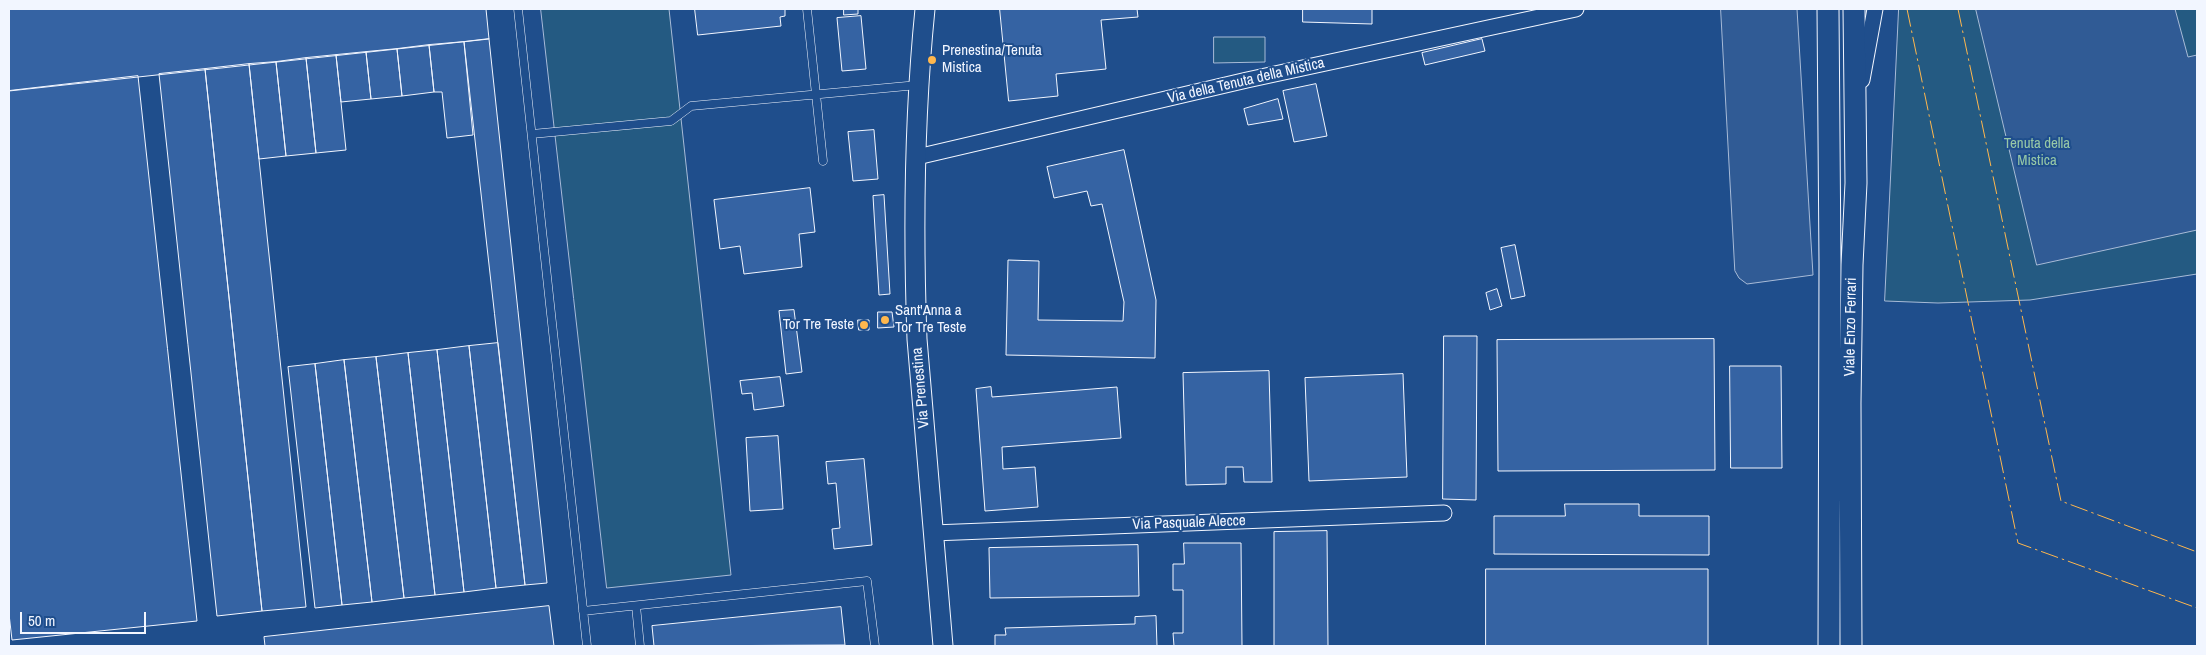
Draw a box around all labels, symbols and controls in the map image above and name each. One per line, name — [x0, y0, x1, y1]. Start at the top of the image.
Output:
place label: Prenestina/Tenuta Mistica — [942, 42, 1042, 77]
marker: Prenestina/Tenuta Mistica — [926, 54, 938, 66]
street label: Via della Tenuta della Mistica — [1166, 54, 1326, 108]
park label: Tenuta della Mistica — [2004, 135, 2070, 170]
street label: Viale Enzo Ferrari — [1841, 277, 1861, 377]
place label: Sant'Anna a Tor Tre Teste — [895, 302, 966, 337]
marker: Sant'Anna a Tor Tre Teste — [879, 314, 891, 326]
place label: Tor Tre Teste — [783, 316, 854, 334]
marker: Tor Tre Teste — [858, 319, 870, 331]
street label: Via Prenestina — [908, 347, 934, 429]
street label: Via Pasquale Alecce — [1132, 512, 1246, 534]
scale bar — [22, 602, 149, 634]
text: 50 m — [28, 610, 55, 631]

